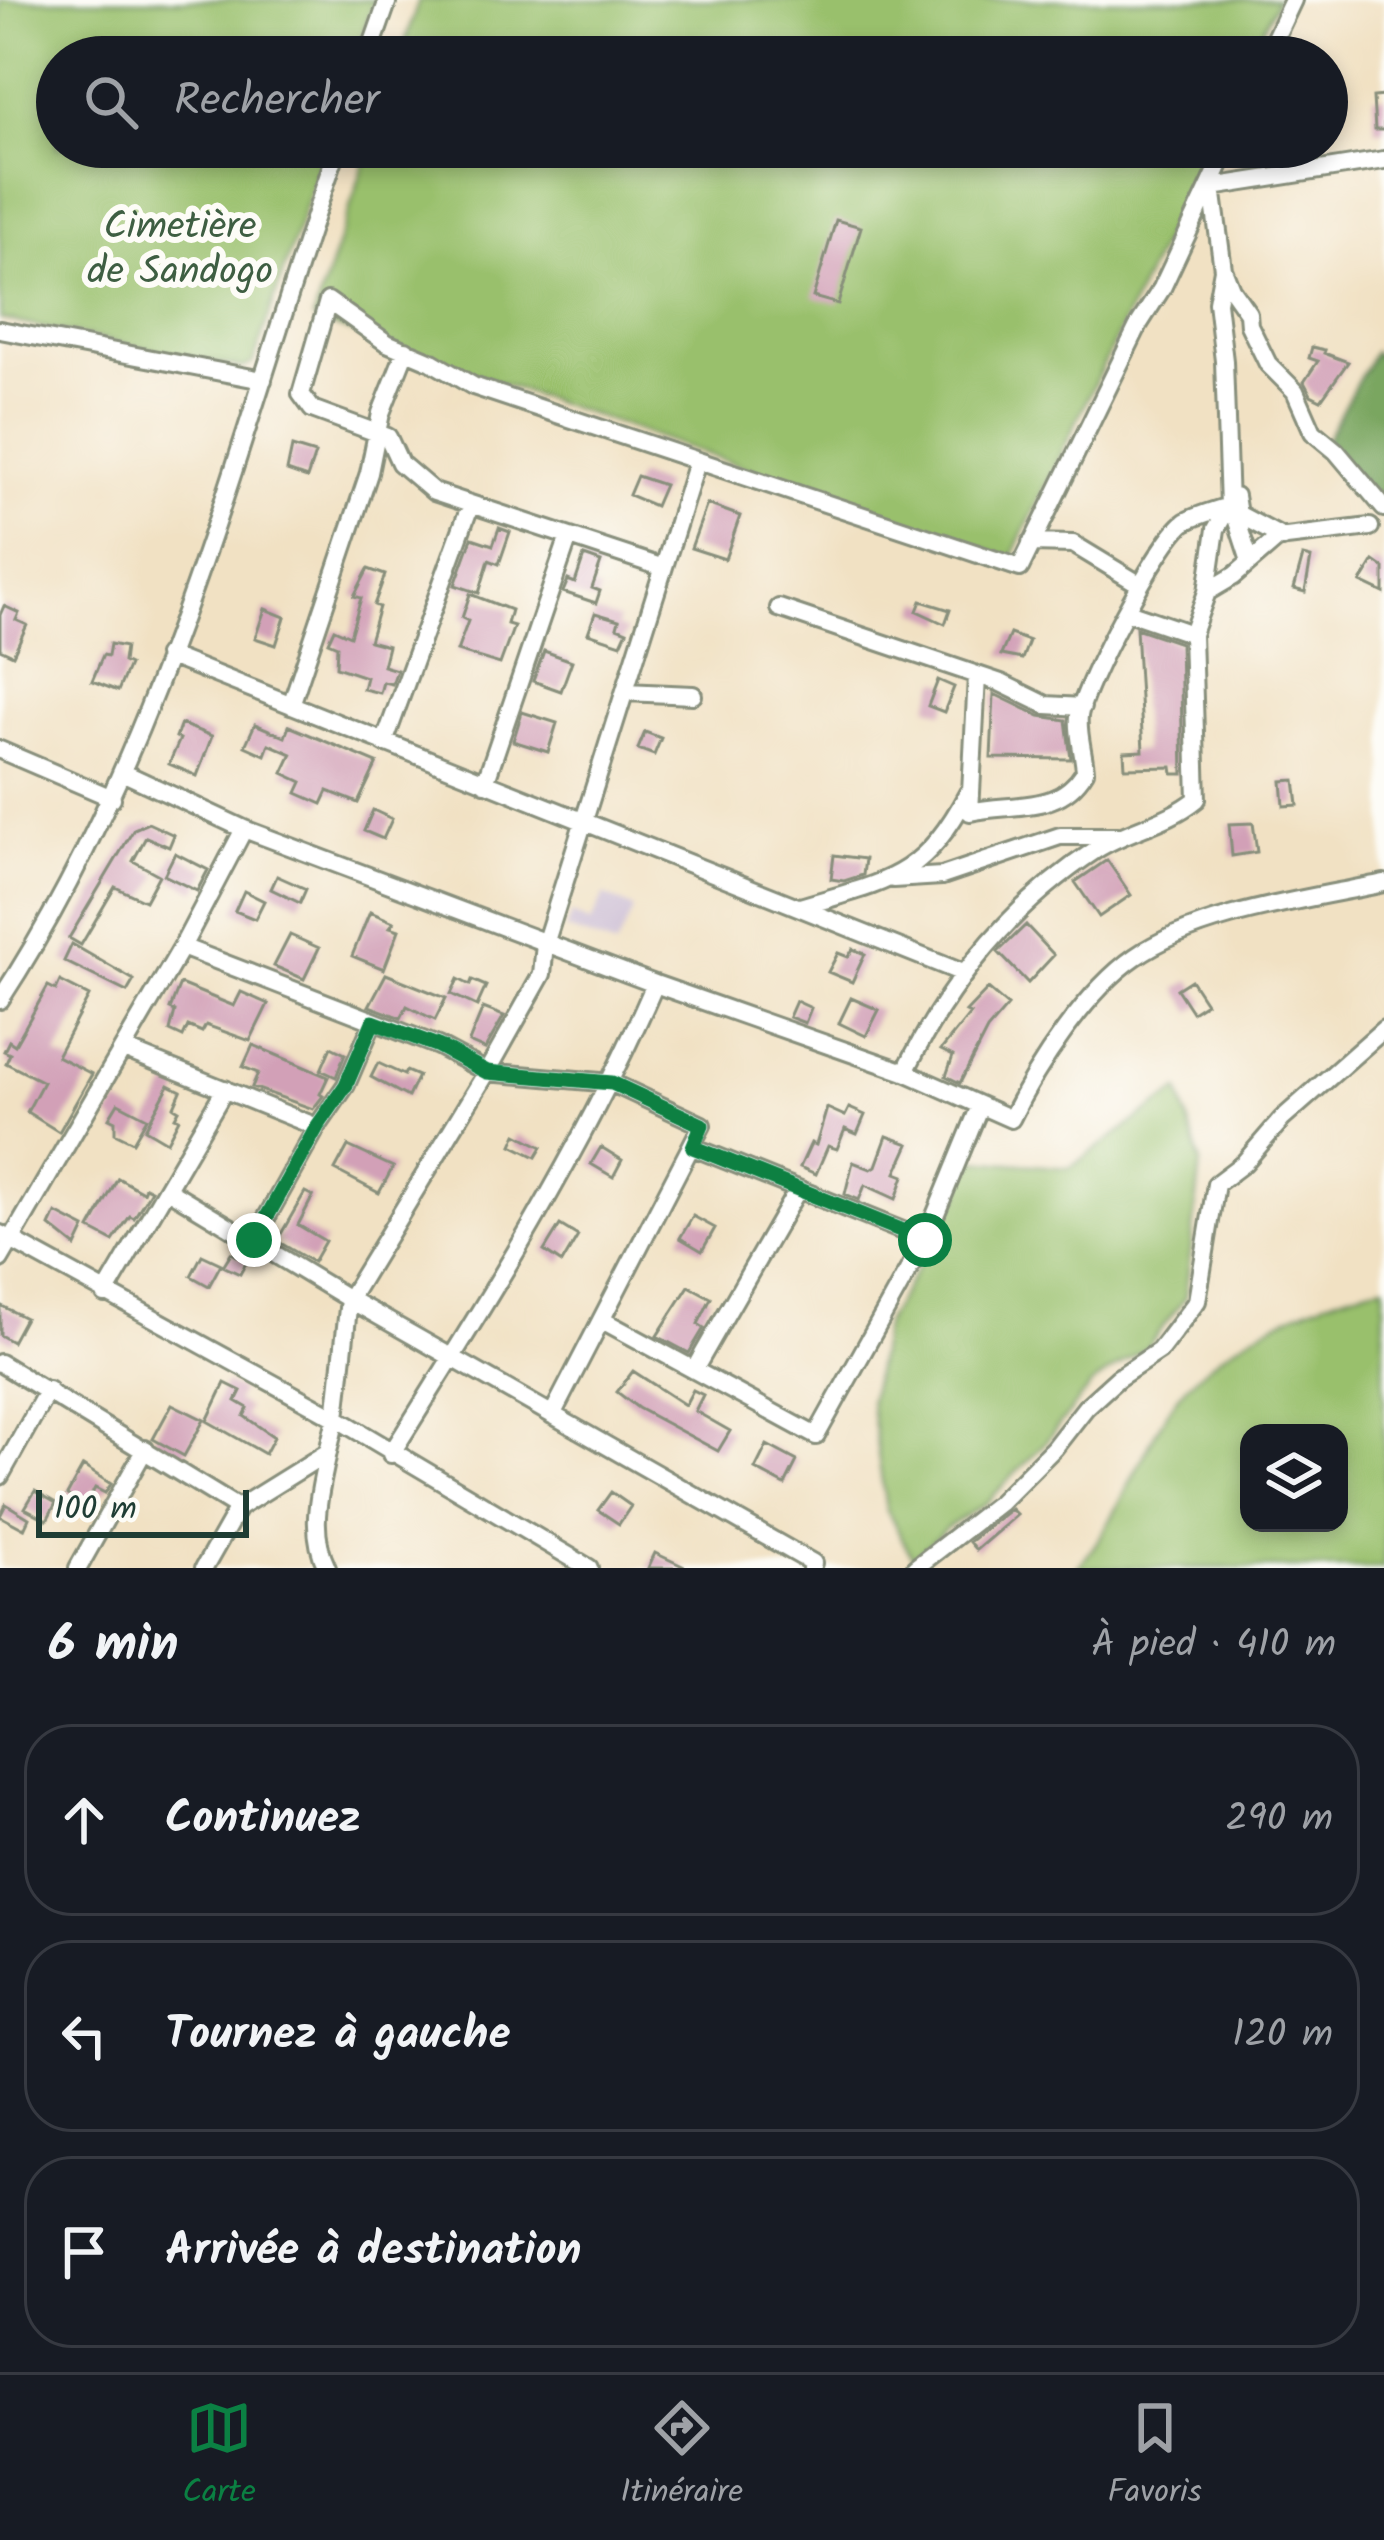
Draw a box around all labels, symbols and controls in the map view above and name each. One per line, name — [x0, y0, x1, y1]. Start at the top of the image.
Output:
search box — [36, 36, 1348, 168]
text: Rechercher — [174, 66, 379, 138]
icon: search — [78, 69, 144, 135]
park label: Cimetière de Sandogo — [87, 197, 273, 304]
route end — [227, 1213, 281, 1267]
route start — [898, 1213, 952, 1267]
map controls — [1240, 1424, 1348, 1532]
button: layers — [1240, 1424, 1348, 1532]
scale bar — [36, 1484, 249, 1537]
text: 100 m — [54, 1484, 137, 1537]
text: 6 min — [48, 1606, 179, 1687]
text: À pied · 410 m — [1091, 1615, 1336, 1677]
text: Continuez — [165, 1784, 361, 1856]
icon: ahead — [51, 1787, 117, 1853]
text: 290 m — [1225, 1789, 1333, 1851]
text: Tournez à gauche — [165, 2000, 510, 2072]
icon: left — [51, 2003, 117, 2069]
text: 120 m — [1232, 2005, 1333, 2067]
text: Arrivée à destination — [165, 2216, 582, 2288]
icon: arrive — [51, 2219, 117, 2285]
tab: Carte — [182, 2395, 256, 2520]
tab: Itinéraire — [620, 2395, 743, 2520]
tab: Favoris — [1107, 2395, 1202, 2520]

